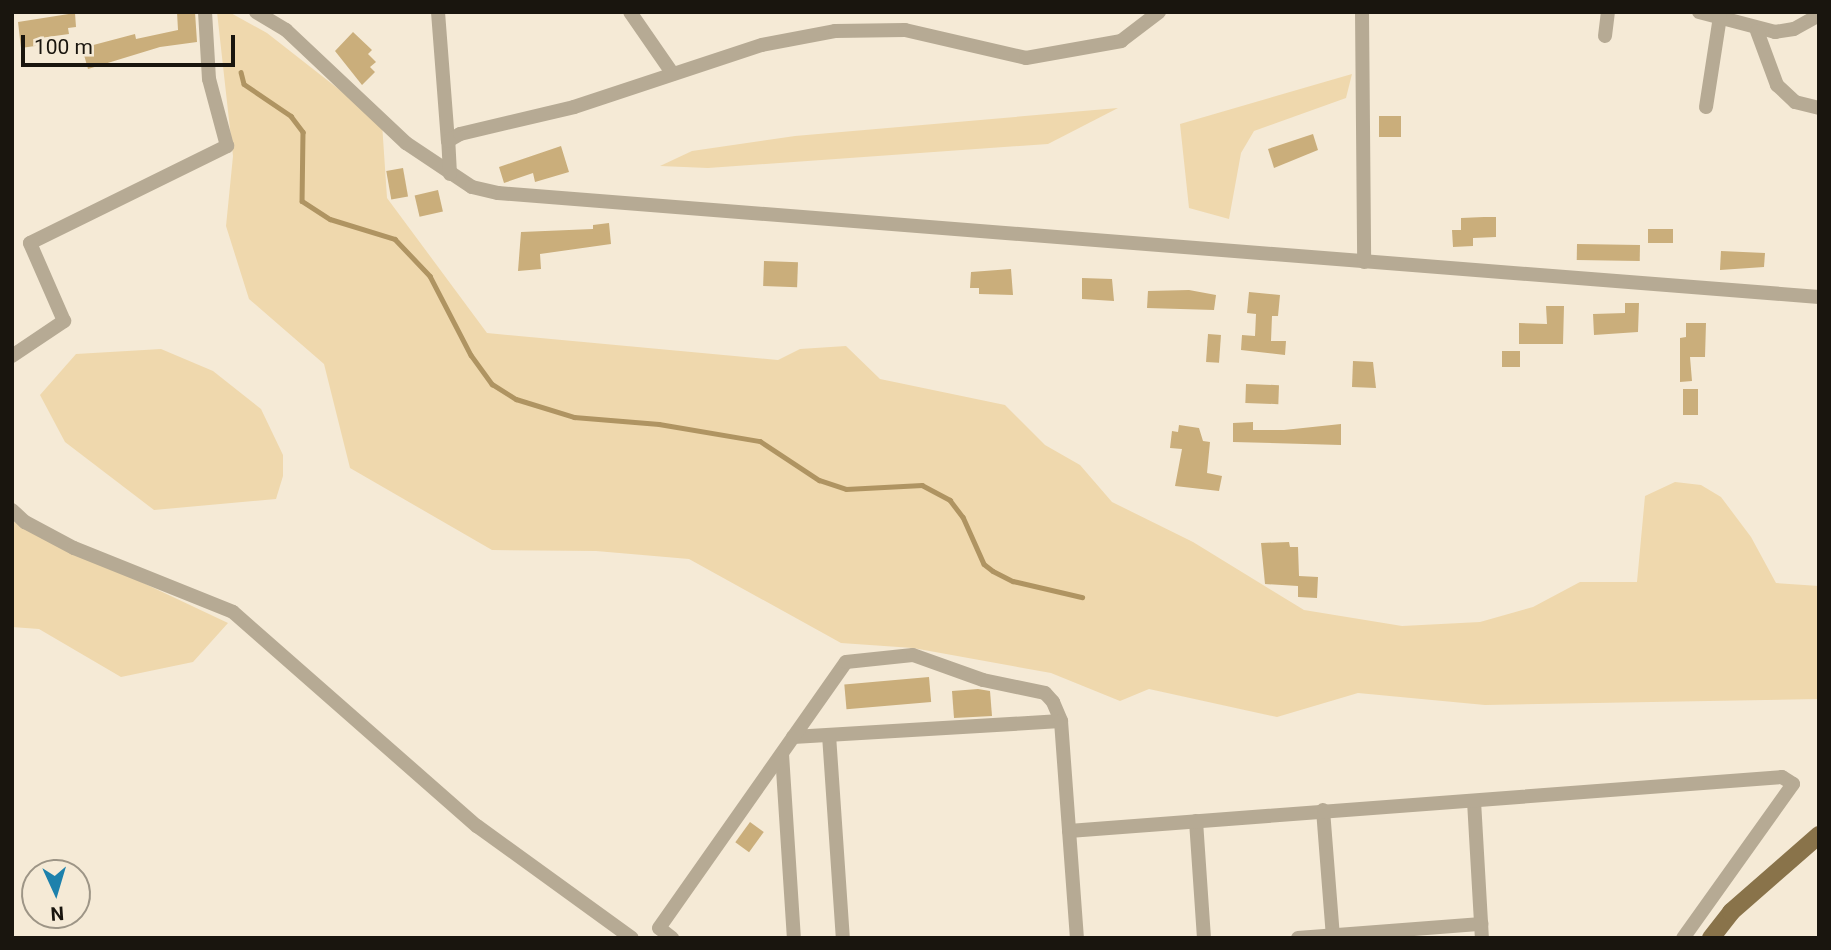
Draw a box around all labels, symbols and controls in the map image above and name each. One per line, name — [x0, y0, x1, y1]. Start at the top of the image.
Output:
scale bar — [24, 21, 238, 65]
text: 100 m — [34, 35, 93, 59]
north arrow — [21, 859, 91, 929]
text: N — [50, 902, 65, 925]

